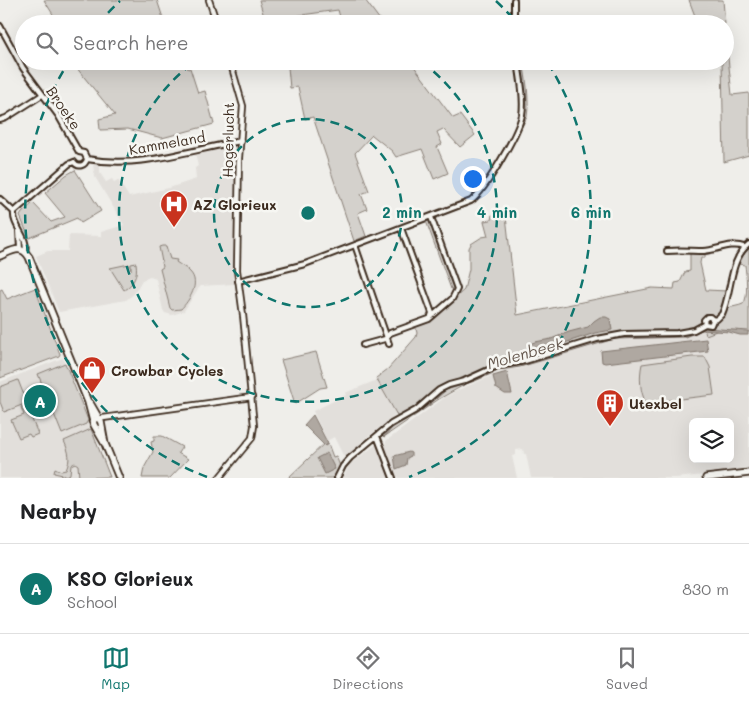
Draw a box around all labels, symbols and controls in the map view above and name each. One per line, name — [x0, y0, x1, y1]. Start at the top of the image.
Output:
search box — [15, 15, 734, 70]
icon: search — [33, 29, 61, 57]
text: Search here — [73, 30, 189, 55]
street label: Broeke — [42, 82, 86, 134]
street label: Hogerlucht — [218, 102, 238, 178]
street label: Kammeland — [127, 127, 207, 159]
your location — [460, 166, 486, 192]
hospital icon: AZ Glorieux — [159, 189, 189, 228]
place label: AZ Glorieux — [193, 195, 277, 214]
text: 2 min — [382, 202, 422, 222]
text: 4 min — [477, 202, 517, 222]
text: 6 min — [571, 202, 611, 222]
centre of rings — [299, 204, 317, 222]
water label: Molenbeek — [485, 332, 566, 373]
shop icon: Crowbar Cycles — [77, 355, 107, 394]
place label: Crowbar Cycles — [111, 361, 223, 380]
pin: A — [24, 382, 56, 420]
building icon: Utexbel — [595, 388, 625, 427]
place label: Utexbel — [629, 394, 682, 413]
map controls — [689, 418, 734, 463]
button: layers — [689, 418, 734, 463]
text: Nearby — [20, 497, 97, 524]
text: KSO Glorieux — [67, 566, 193, 591]
text: A — [30, 578, 42, 599]
text: 830 m — [682, 578, 729, 599]
text: School — [67, 591, 117, 612]
tab: Map — [101, 644, 130, 693]
tab: Directions — [332, 644, 404, 693]
tab: Saved — [606, 644, 648, 693]

